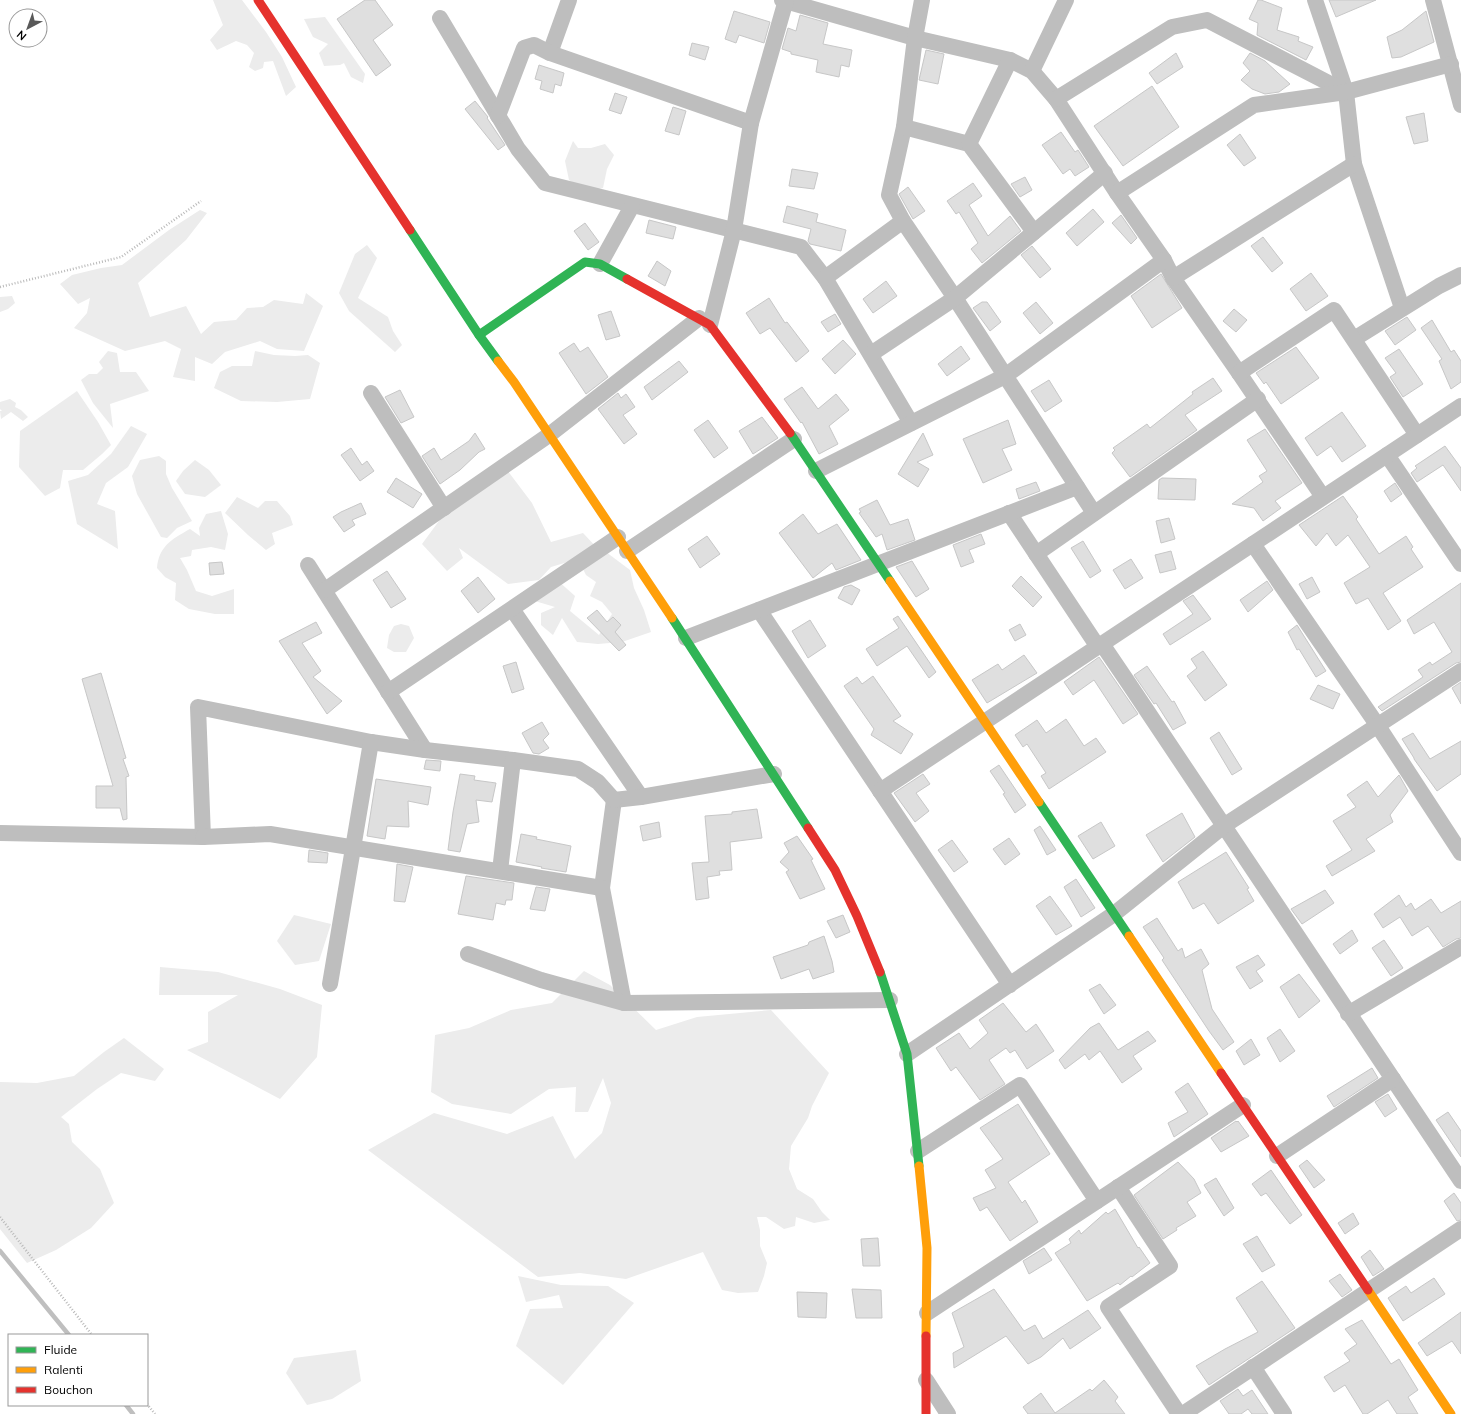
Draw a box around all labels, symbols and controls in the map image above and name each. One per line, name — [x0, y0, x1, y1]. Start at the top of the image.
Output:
north arrow — [8, 8, 48, 48]
text: N — [14, 28, 29, 44]
legend — [8, 1334, 148, 1406]
text: Fluide — [44, 1342, 77, 1357]
text: Ralenti — [44, 1362, 83, 1377]
text: Bouchon — [44, 1382, 93, 1397]

